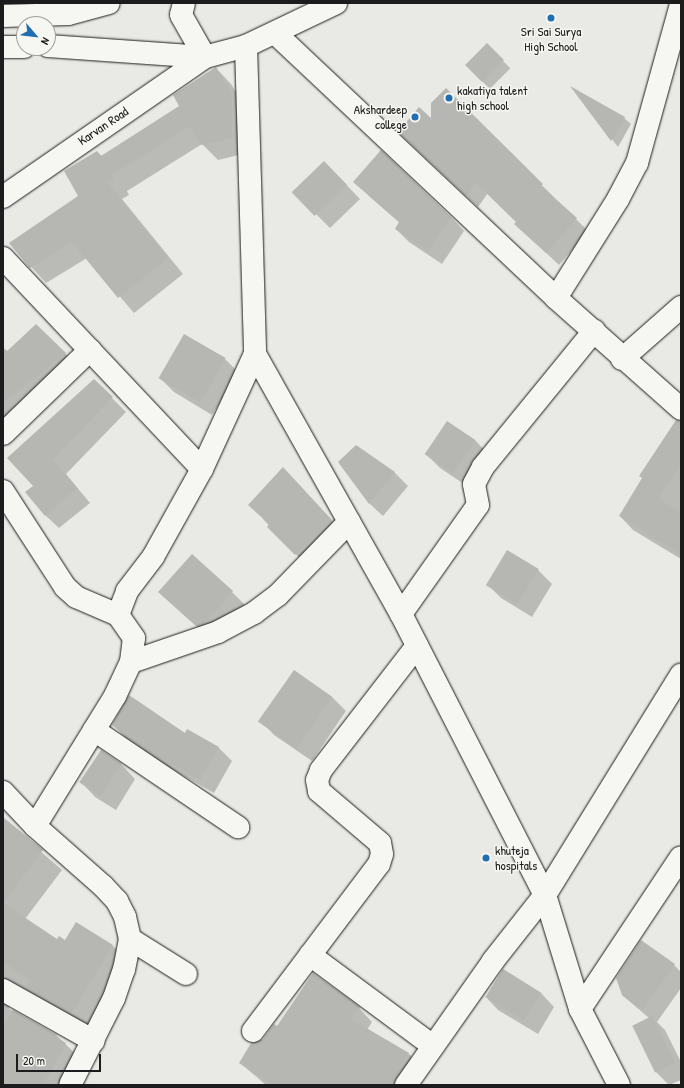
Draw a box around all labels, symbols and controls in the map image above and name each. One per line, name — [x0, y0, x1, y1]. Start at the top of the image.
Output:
marker: Sri Sai Surya High School — [546, 13, 556, 23]
north arrow — [16, 16, 56, 56]
place label: Sri Sai Surya High School — [521, 24, 581, 55]
text: N — [38, 35, 53, 47]
place label: kakatiya talent high school — [457, 83, 527, 114]
marker: kakatiya talent high school — [444, 93, 454, 103]
place label: Akshardeep college — [354, 102, 407, 133]
street label: Karvan Road — [75, 103, 131, 149]
marker: Akshardeep college — [410, 112, 420, 122]
place label: khuteja hospitals — [495, 843, 537, 874]
marker: khuteja hospitals — [480, 852, 492, 864]
scale bar — [18, 1046, 103, 1072]
text: 20 m — [23, 1052, 45, 1069]

